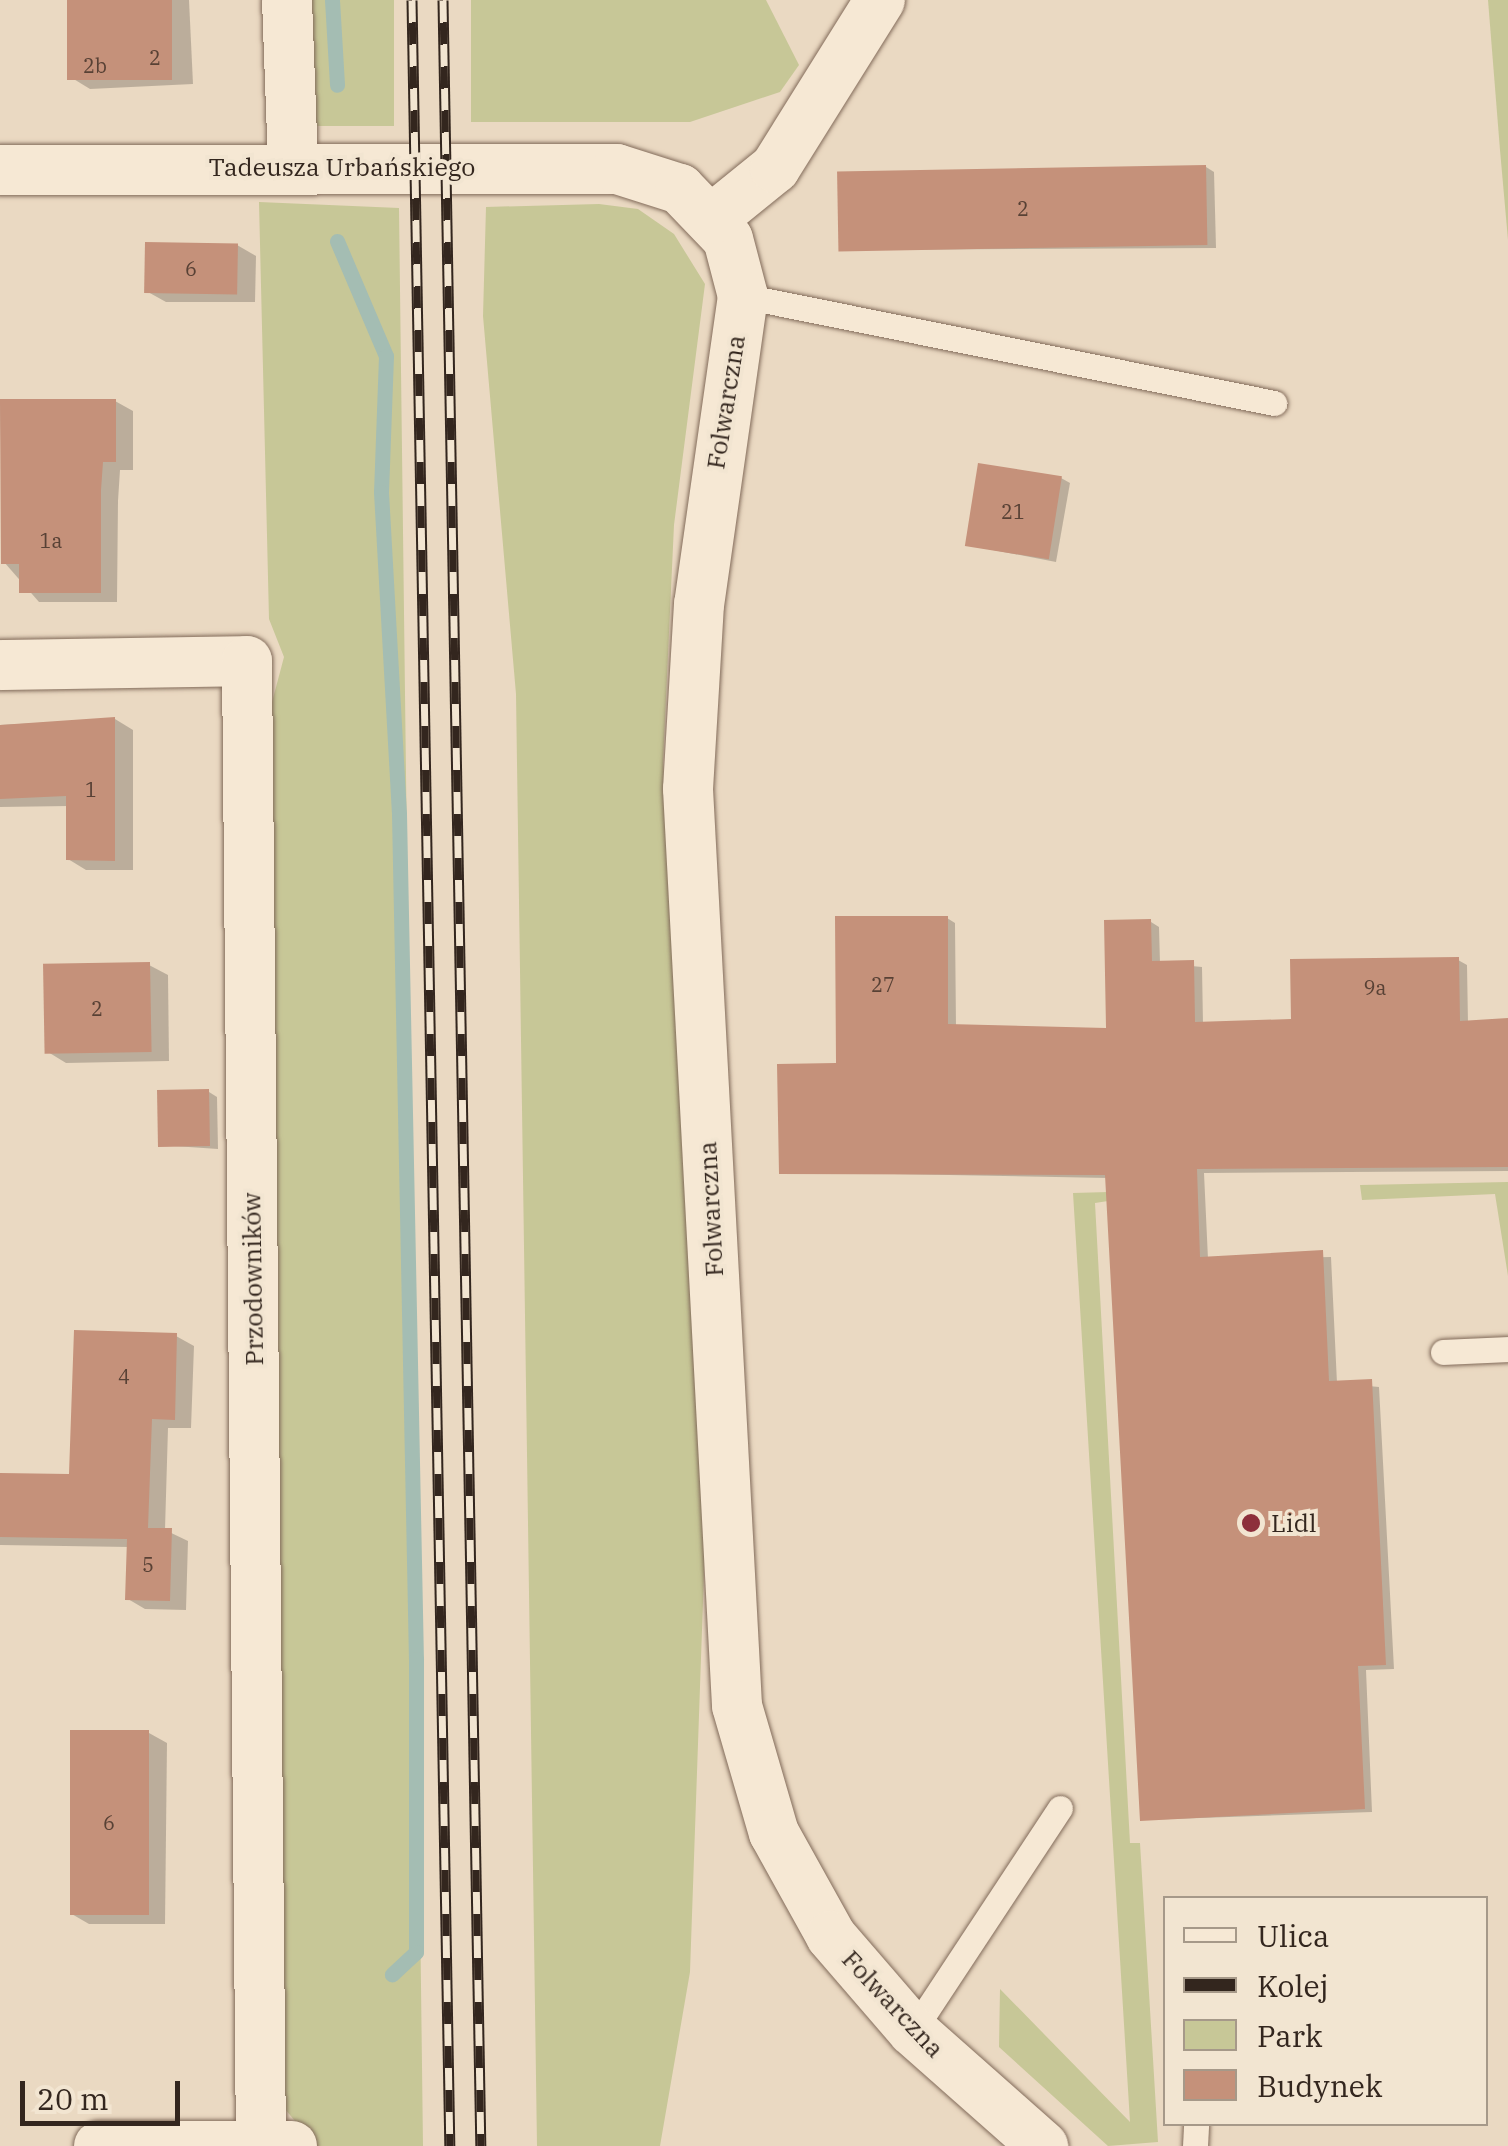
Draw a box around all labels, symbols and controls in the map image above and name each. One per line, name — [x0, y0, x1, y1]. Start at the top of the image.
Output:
house number: 2 — [149, 45, 161, 69]
house number: 2b — [83, 53, 107, 77]
street label: Tadeusza Urbańskiego — [209, 152, 475, 182]
house number: 2 — [1017, 196, 1029, 220]
house number: 6 — [185, 256, 197, 280]
street label: Folwarczna — [701, 333, 751, 471]
house number: 21 — [1001, 499, 1025, 523]
house number: 1a — [40, 528, 62, 552]
house number: 1 — [85, 777, 97, 801]
house number: 27 — [871, 972, 895, 996]
house number: 9a — [1364, 975, 1386, 999]
house number: 2 — [91, 996, 103, 1020]
street label: Folwarczna — [692, 1141, 730, 1277]
street label: Przodowników — [236, 1192, 270, 1366]
house number: 4 — [118, 1364, 130, 1388]
place label: Lidl — [1271, 1508, 1316, 1538]
marker: Lidl — [1240, 1512, 1262, 1534]
house number: 5 — [142, 1552, 154, 1576]
house number: 6 — [103, 1810, 115, 1834]
legend — [1163, 1896, 1488, 2126]
text: Ulica — [1257, 1916, 1329, 1955]
street label: Folwarczna — [836, 1944, 950, 2064]
text: Kolej — [1257, 1966, 1329, 2005]
text: Park — [1257, 2016, 1323, 2055]
scale bar — [25, 2061, 185, 2123]
text: Budynek — [1257, 2066, 1382, 2105]
text: 20 m — [37, 2079, 109, 2118]

